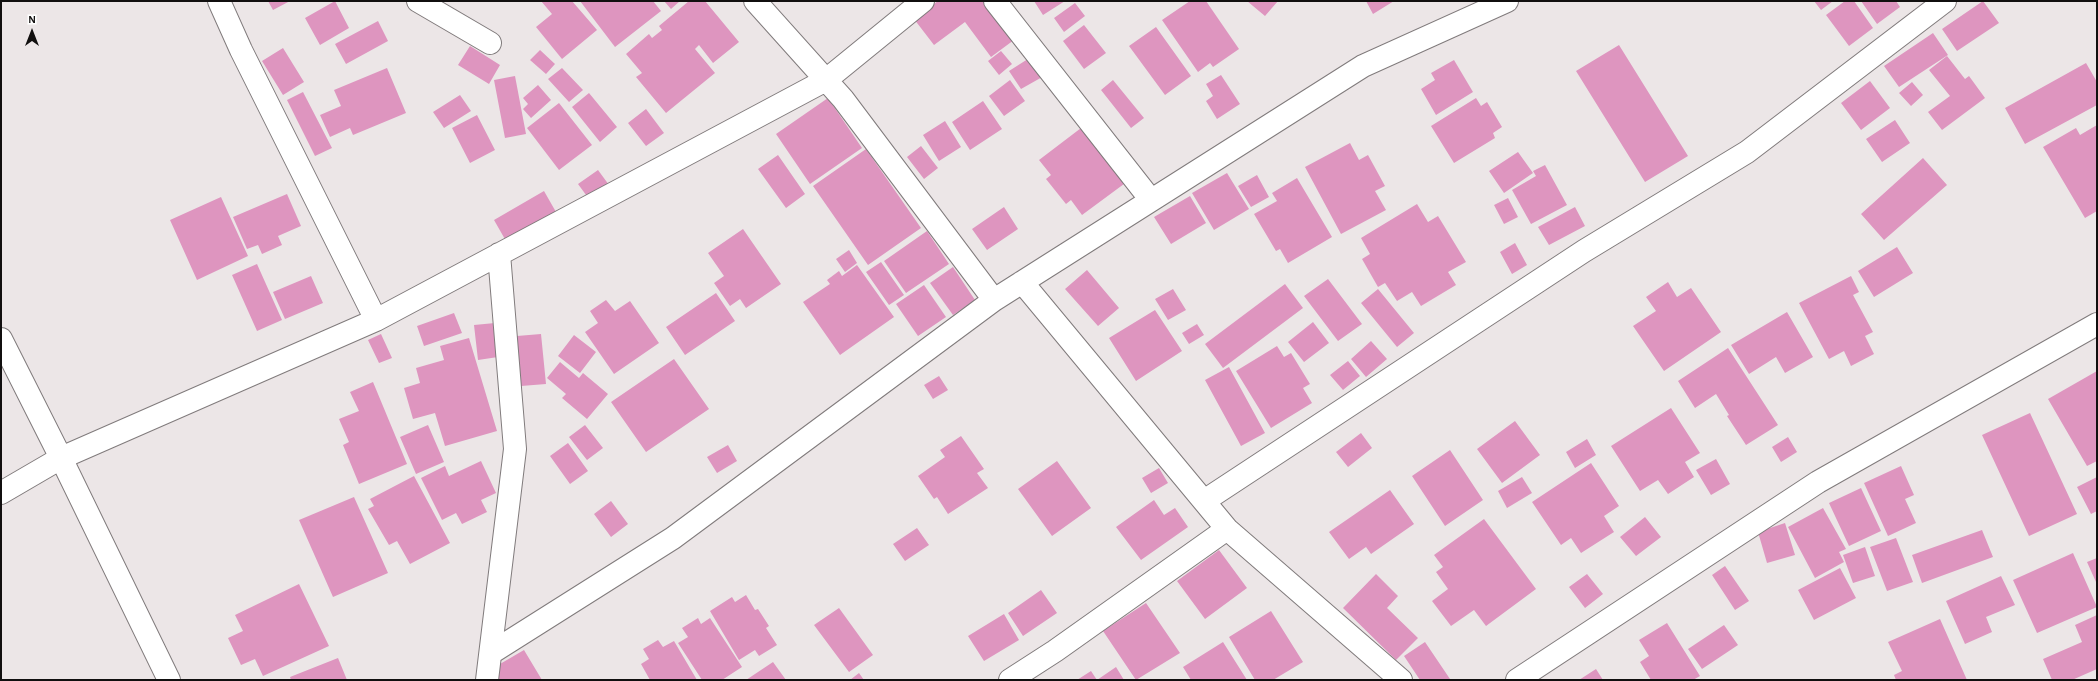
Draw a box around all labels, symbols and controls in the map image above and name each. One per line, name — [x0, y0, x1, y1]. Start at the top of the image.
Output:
north arrow — [12, 12, 52, 52]
text: N — [28, 14, 36, 25]

